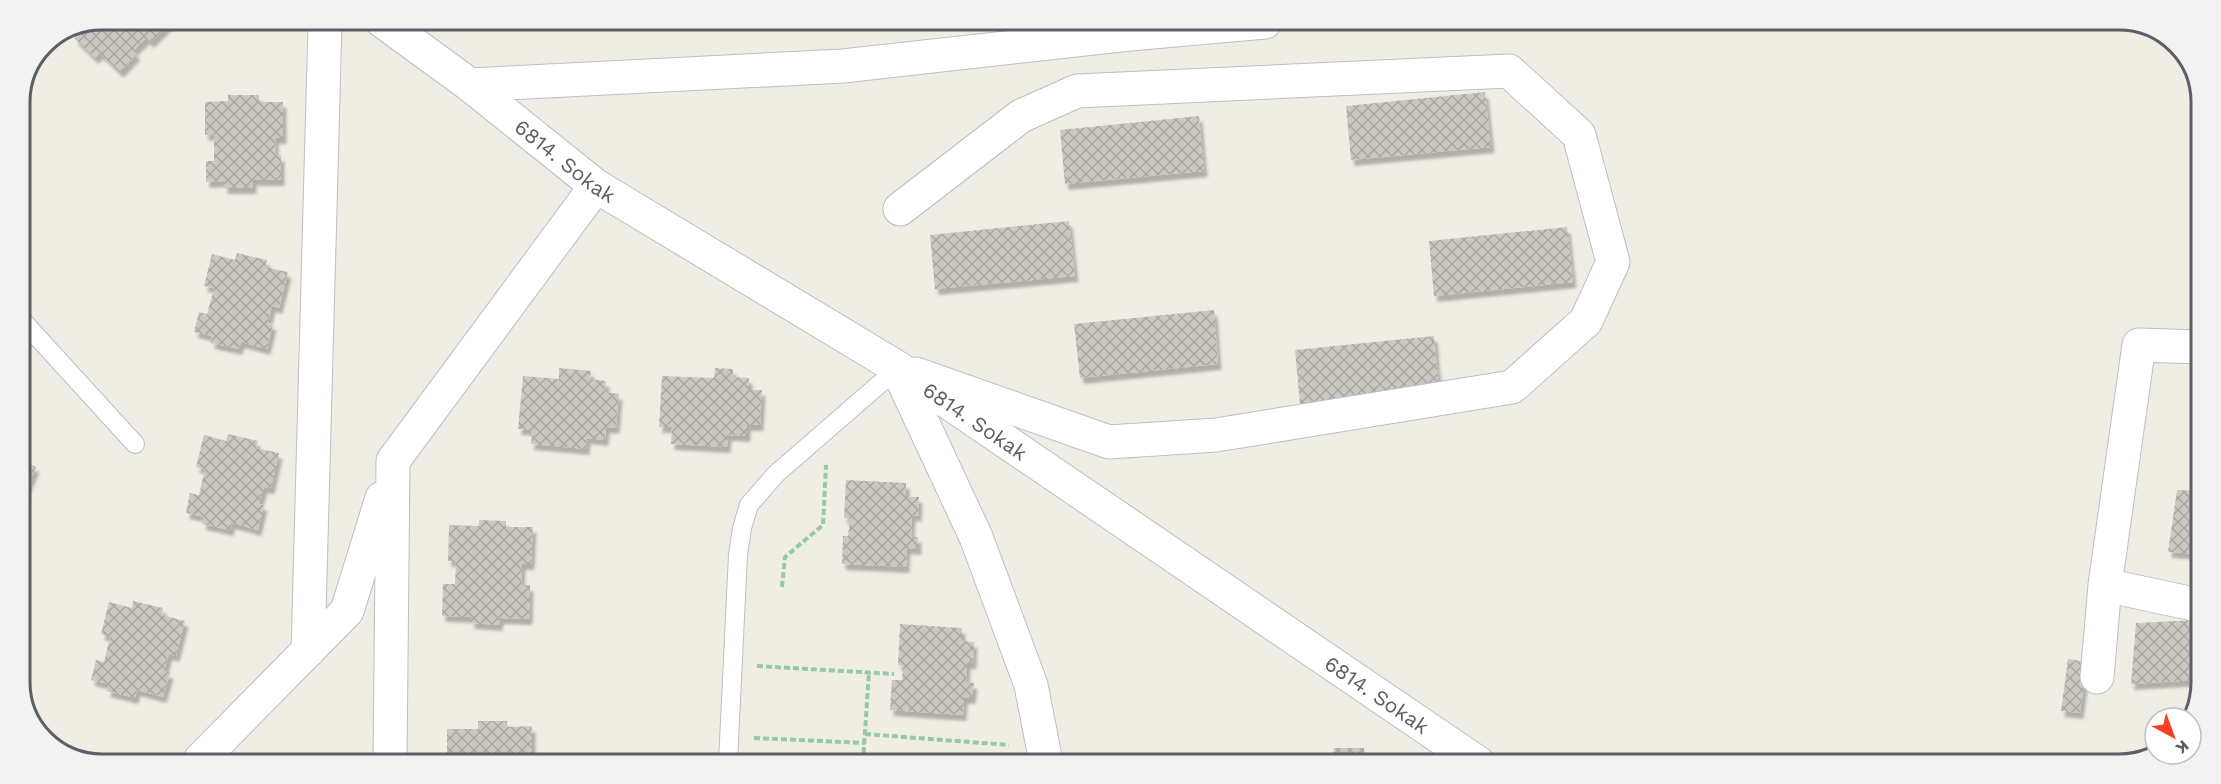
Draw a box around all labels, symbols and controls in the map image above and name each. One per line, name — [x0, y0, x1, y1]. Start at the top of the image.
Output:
street label: 6814. Sokak — [510, 114, 620, 207]
street label: 6814. Sokak — [918, 376, 1033, 465]
street label: 6814. Sokak — [1320, 650, 1434, 739]
north arrow — [2143, 706, 2203, 766]
text: K — [2172, 736, 2193, 758]

